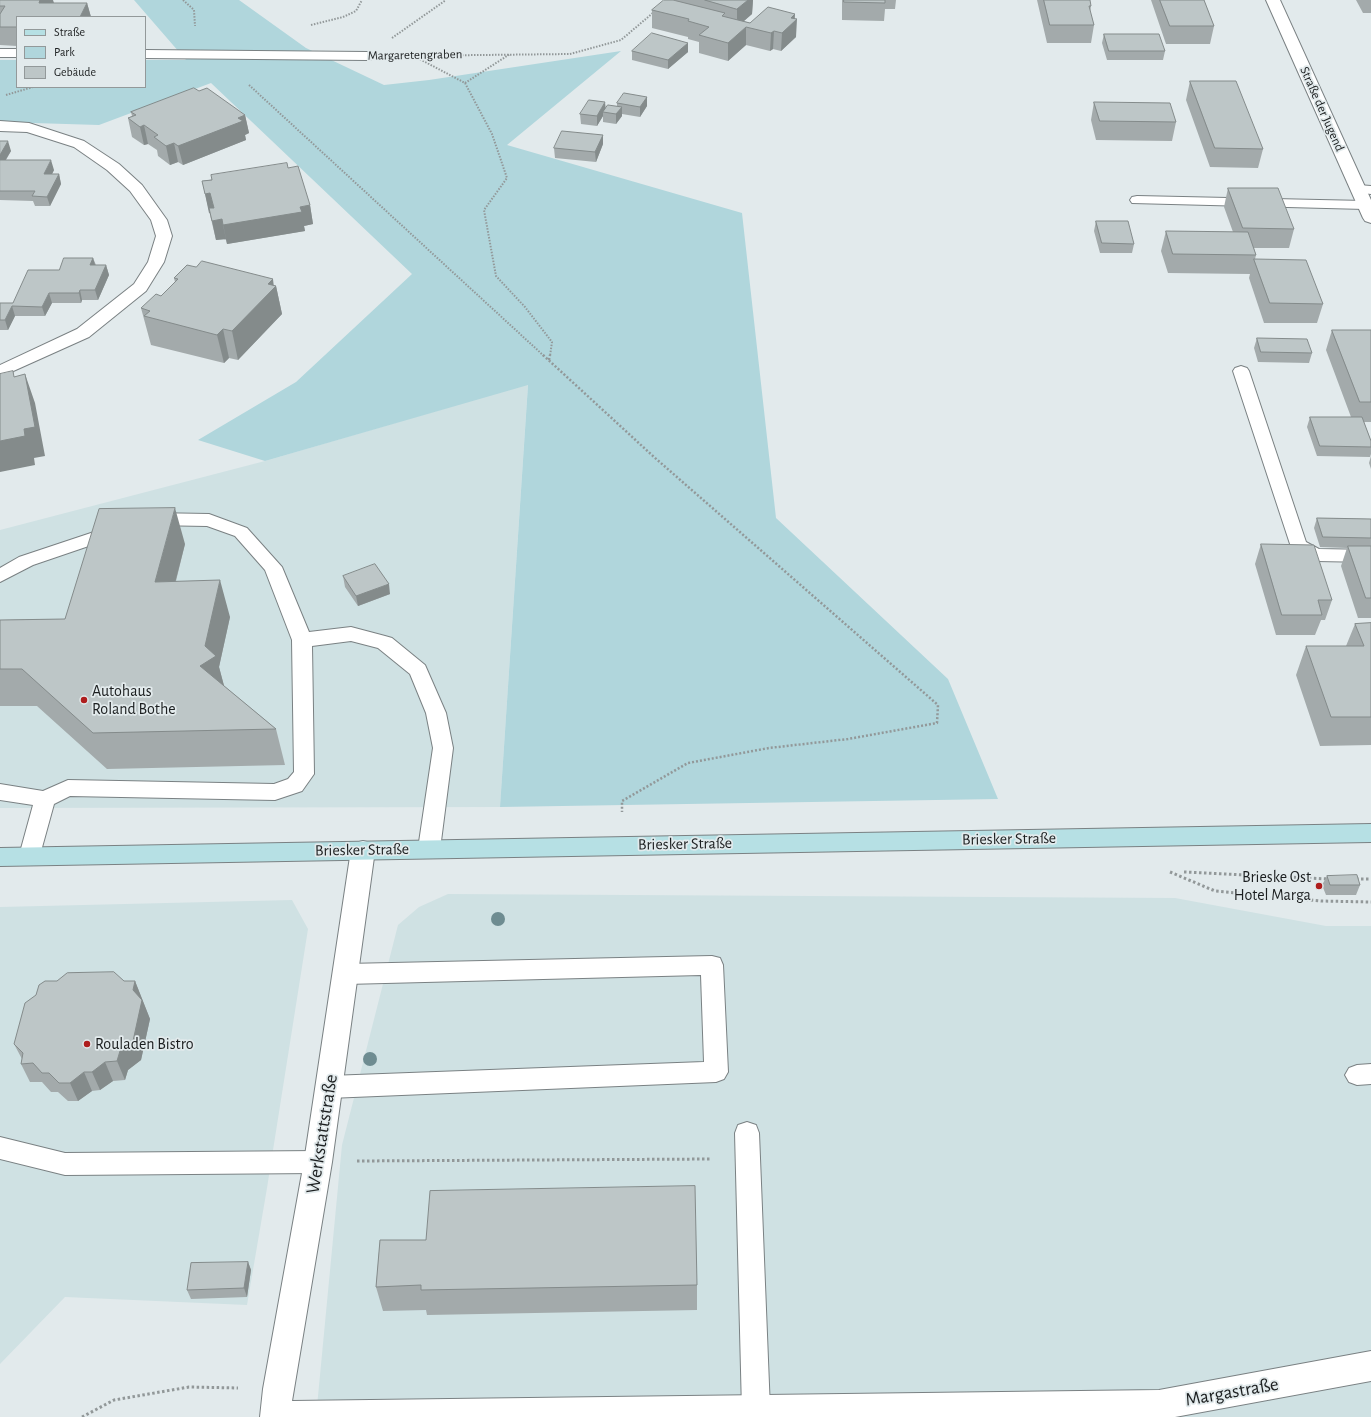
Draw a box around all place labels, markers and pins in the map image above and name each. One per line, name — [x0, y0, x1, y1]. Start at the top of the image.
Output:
place label: Autohaus Roland Bothe — [92, 681, 176, 719]
marker: Autohaus Roland Bothe — [79, 695, 89, 705]
place label: Brieske Ost Hotel Marga — [1234, 867, 1311, 905]
marker: Brieske Ost Hotel Marga — [1314, 881, 1324, 891]
place label: Rouladen Bistro — [95, 1034, 194, 1054]
marker: Rouladen Bistro — [82, 1039, 92, 1049]

